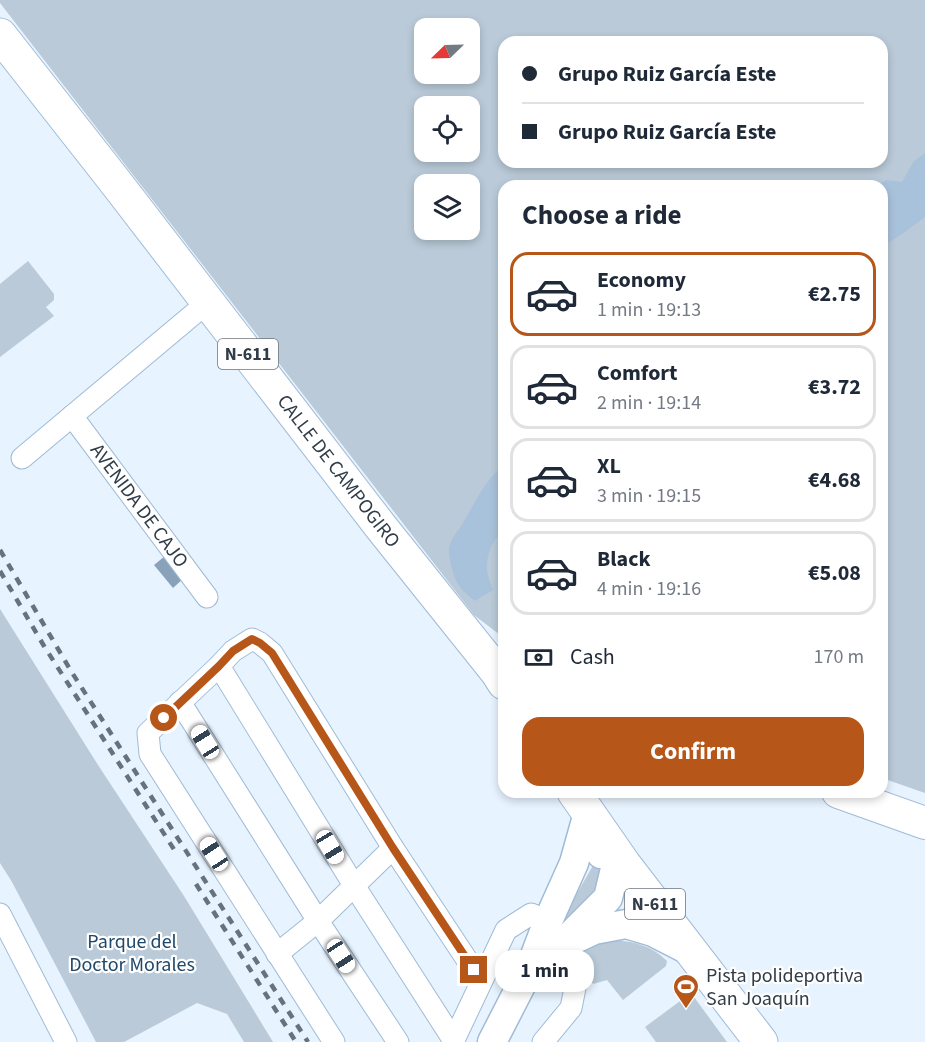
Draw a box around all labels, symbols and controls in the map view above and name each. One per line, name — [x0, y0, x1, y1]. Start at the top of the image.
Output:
north arrow — [414, 18, 480, 84]
map controls — [414, 18, 480, 240]
text: Grupo Ruiz García Este — [558, 58, 776, 90]
button: locate — [414, 96, 480, 162]
text: Grupo Ruiz García Este — [558, 116, 776, 148]
button: layers — [414, 174, 480, 240]
text: Choose a ride — [522, 196, 682, 235]
text: Economy — [597, 264, 686, 296]
icon: car — [525, 267, 579, 321]
text: €2.75 — [808, 278, 861, 310]
text: 1 min · 19:13 — [597, 296, 701, 324]
road number: N-611 — [218, 339, 278, 369]
text: Comfort — [597, 357, 678, 389]
icon: car — [525, 360, 579, 414]
text: €3.72 — [808, 371, 861, 403]
street label: CALLE DE CAMPOGIRO — [270, 389, 406, 554]
text: 2 min · 19:14 — [597, 389, 701, 417]
street label: AVENIDA DE CAJO — [83, 438, 195, 574]
text: XL — [597, 450, 621, 482]
icon: car — [525, 453, 579, 507]
text: €4.68 — [808, 464, 861, 496]
text: 3 min · 19:15 — [597, 482, 701, 510]
text: Black — [597, 543, 651, 575]
icon: car — [525, 546, 579, 600]
text: €5.08 — [808, 557, 861, 589]
text: 4 min · 19:16 — [597, 575, 701, 603]
icon: cash — [522, 641, 555, 674]
text: Cash — [570, 641, 615, 673]
text: 170 m — [814, 643, 864, 671]
route start — [150, 704, 177, 731]
button: Confirm — [522, 717, 864, 786]
car — [188, 722, 222, 762]
car — [313, 827, 347, 867]
car — [197, 834, 231, 874]
road number: N-611 — [625, 889, 685, 919]
park label: Parque del Doctor Morales — [69, 928, 195, 979]
car — [324, 936, 358, 976]
callout: 1 min — [495, 949, 594, 991]
route end — [460, 956, 487, 983]
text: 1 min — [520, 957, 569, 985]
place label: Pista polideportiva San Joaquín — [706, 962, 863, 1013]
sports icon: Pista polideportiva San Joaquín — [671, 972, 701, 1010]

